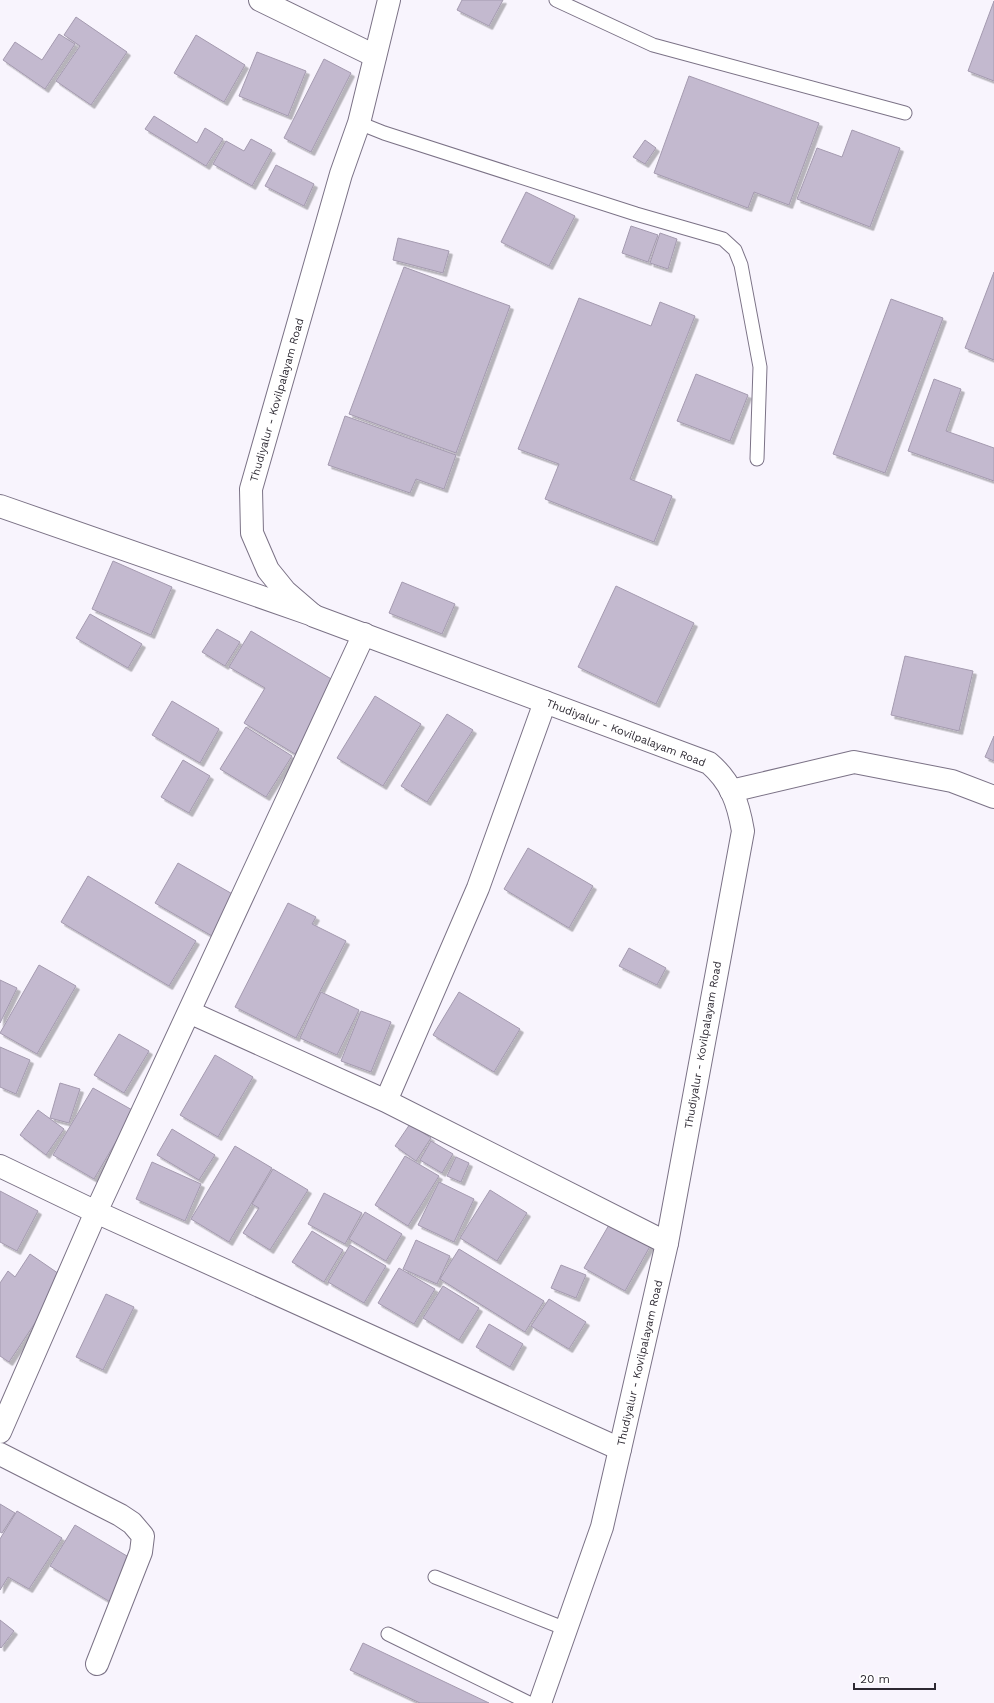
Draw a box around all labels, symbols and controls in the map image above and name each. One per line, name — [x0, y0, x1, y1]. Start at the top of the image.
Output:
street label: Thudiyalur - Kovilpalayam Road — [247, 317, 307, 483]
street label: Thudiyalur - Kovilpalayam Road — [544, 697, 708, 769]
street label: Thudiyalur - Kovilpalayam Road — [682, 960, 724, 1130]
street label: Thudiyalur - Kovilpalayam Road — [615, 1279, 665, 1447]
scale bar — [854, 1665, 935, 1691]
text: 20 m — [860, 1672, 890, 1686]

